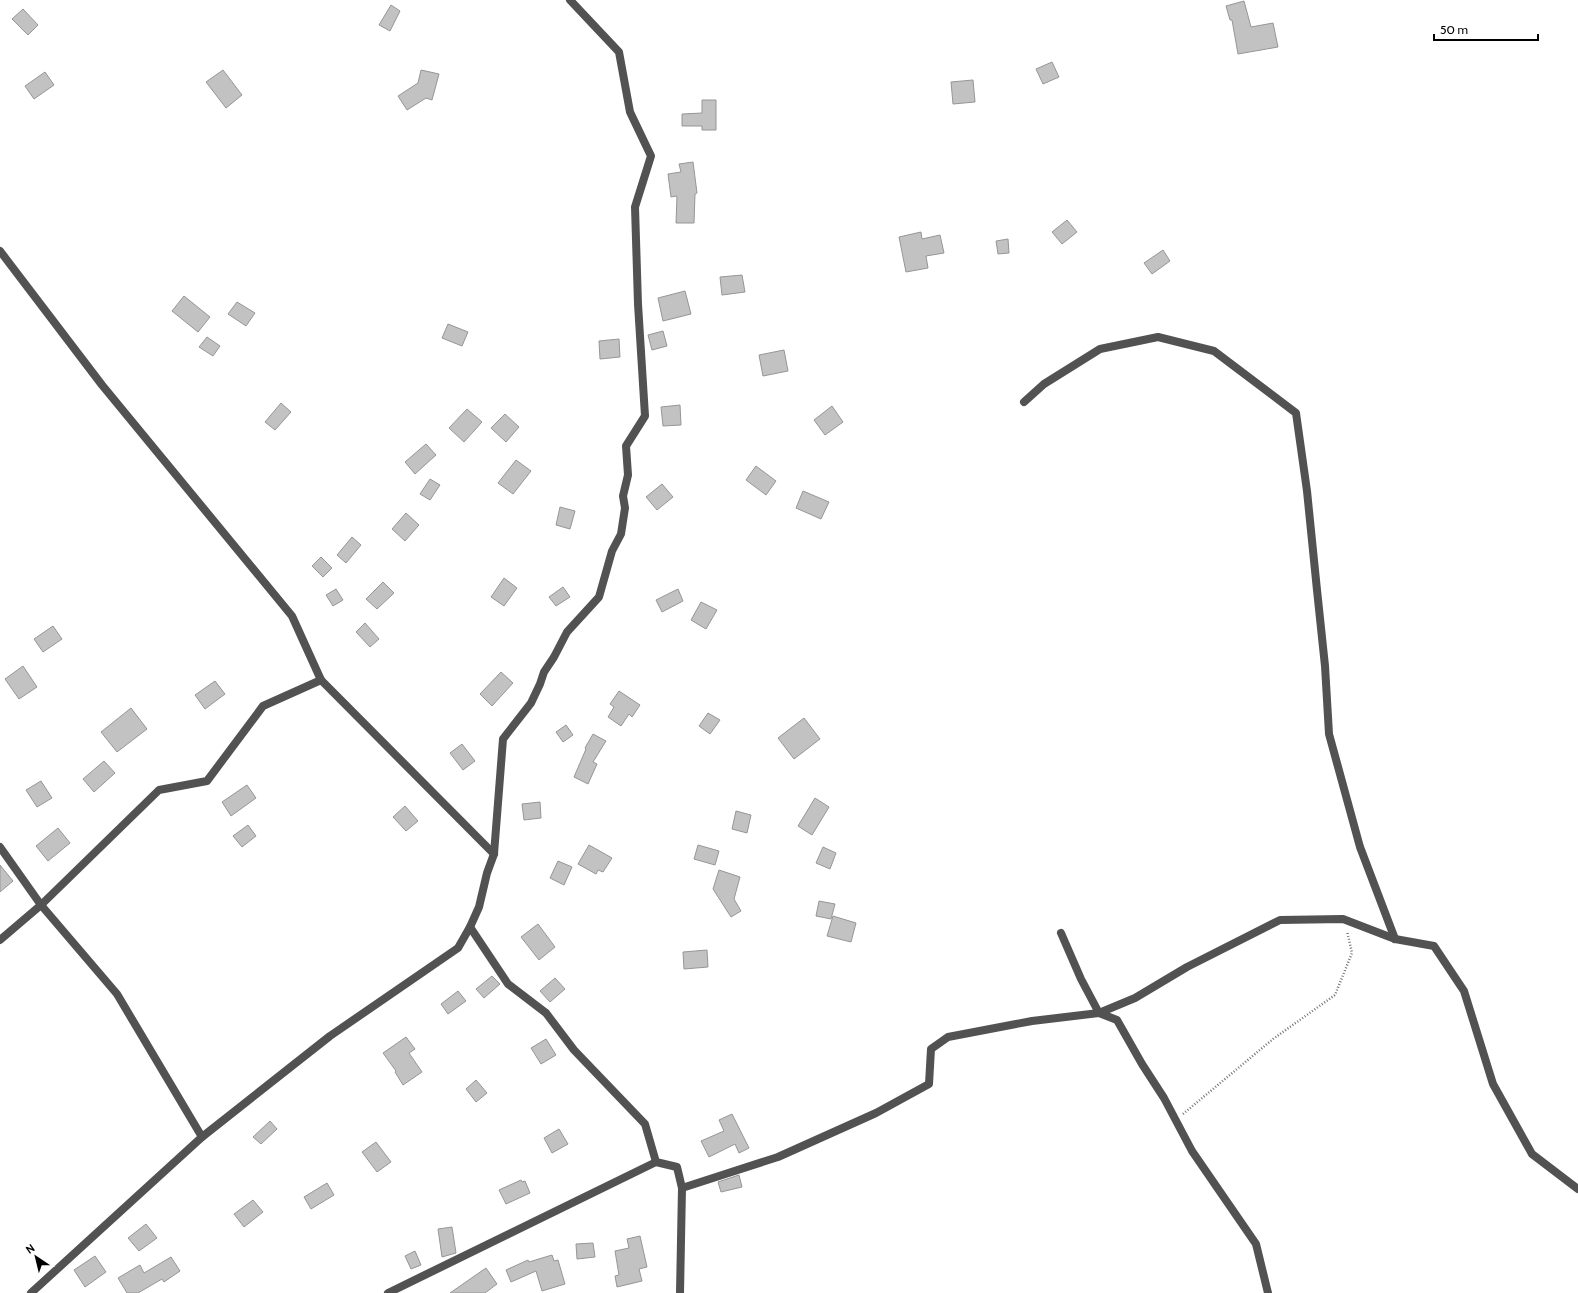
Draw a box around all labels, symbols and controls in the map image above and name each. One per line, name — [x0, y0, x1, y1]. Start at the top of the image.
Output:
scale bar — [1434, 16, 1538, 42]
text: 50 m — [1440, 22, 1468, 37]
north arrow — [16, 1237, 56, 1277]
text: N — [23, 1241, 37, 1257]

